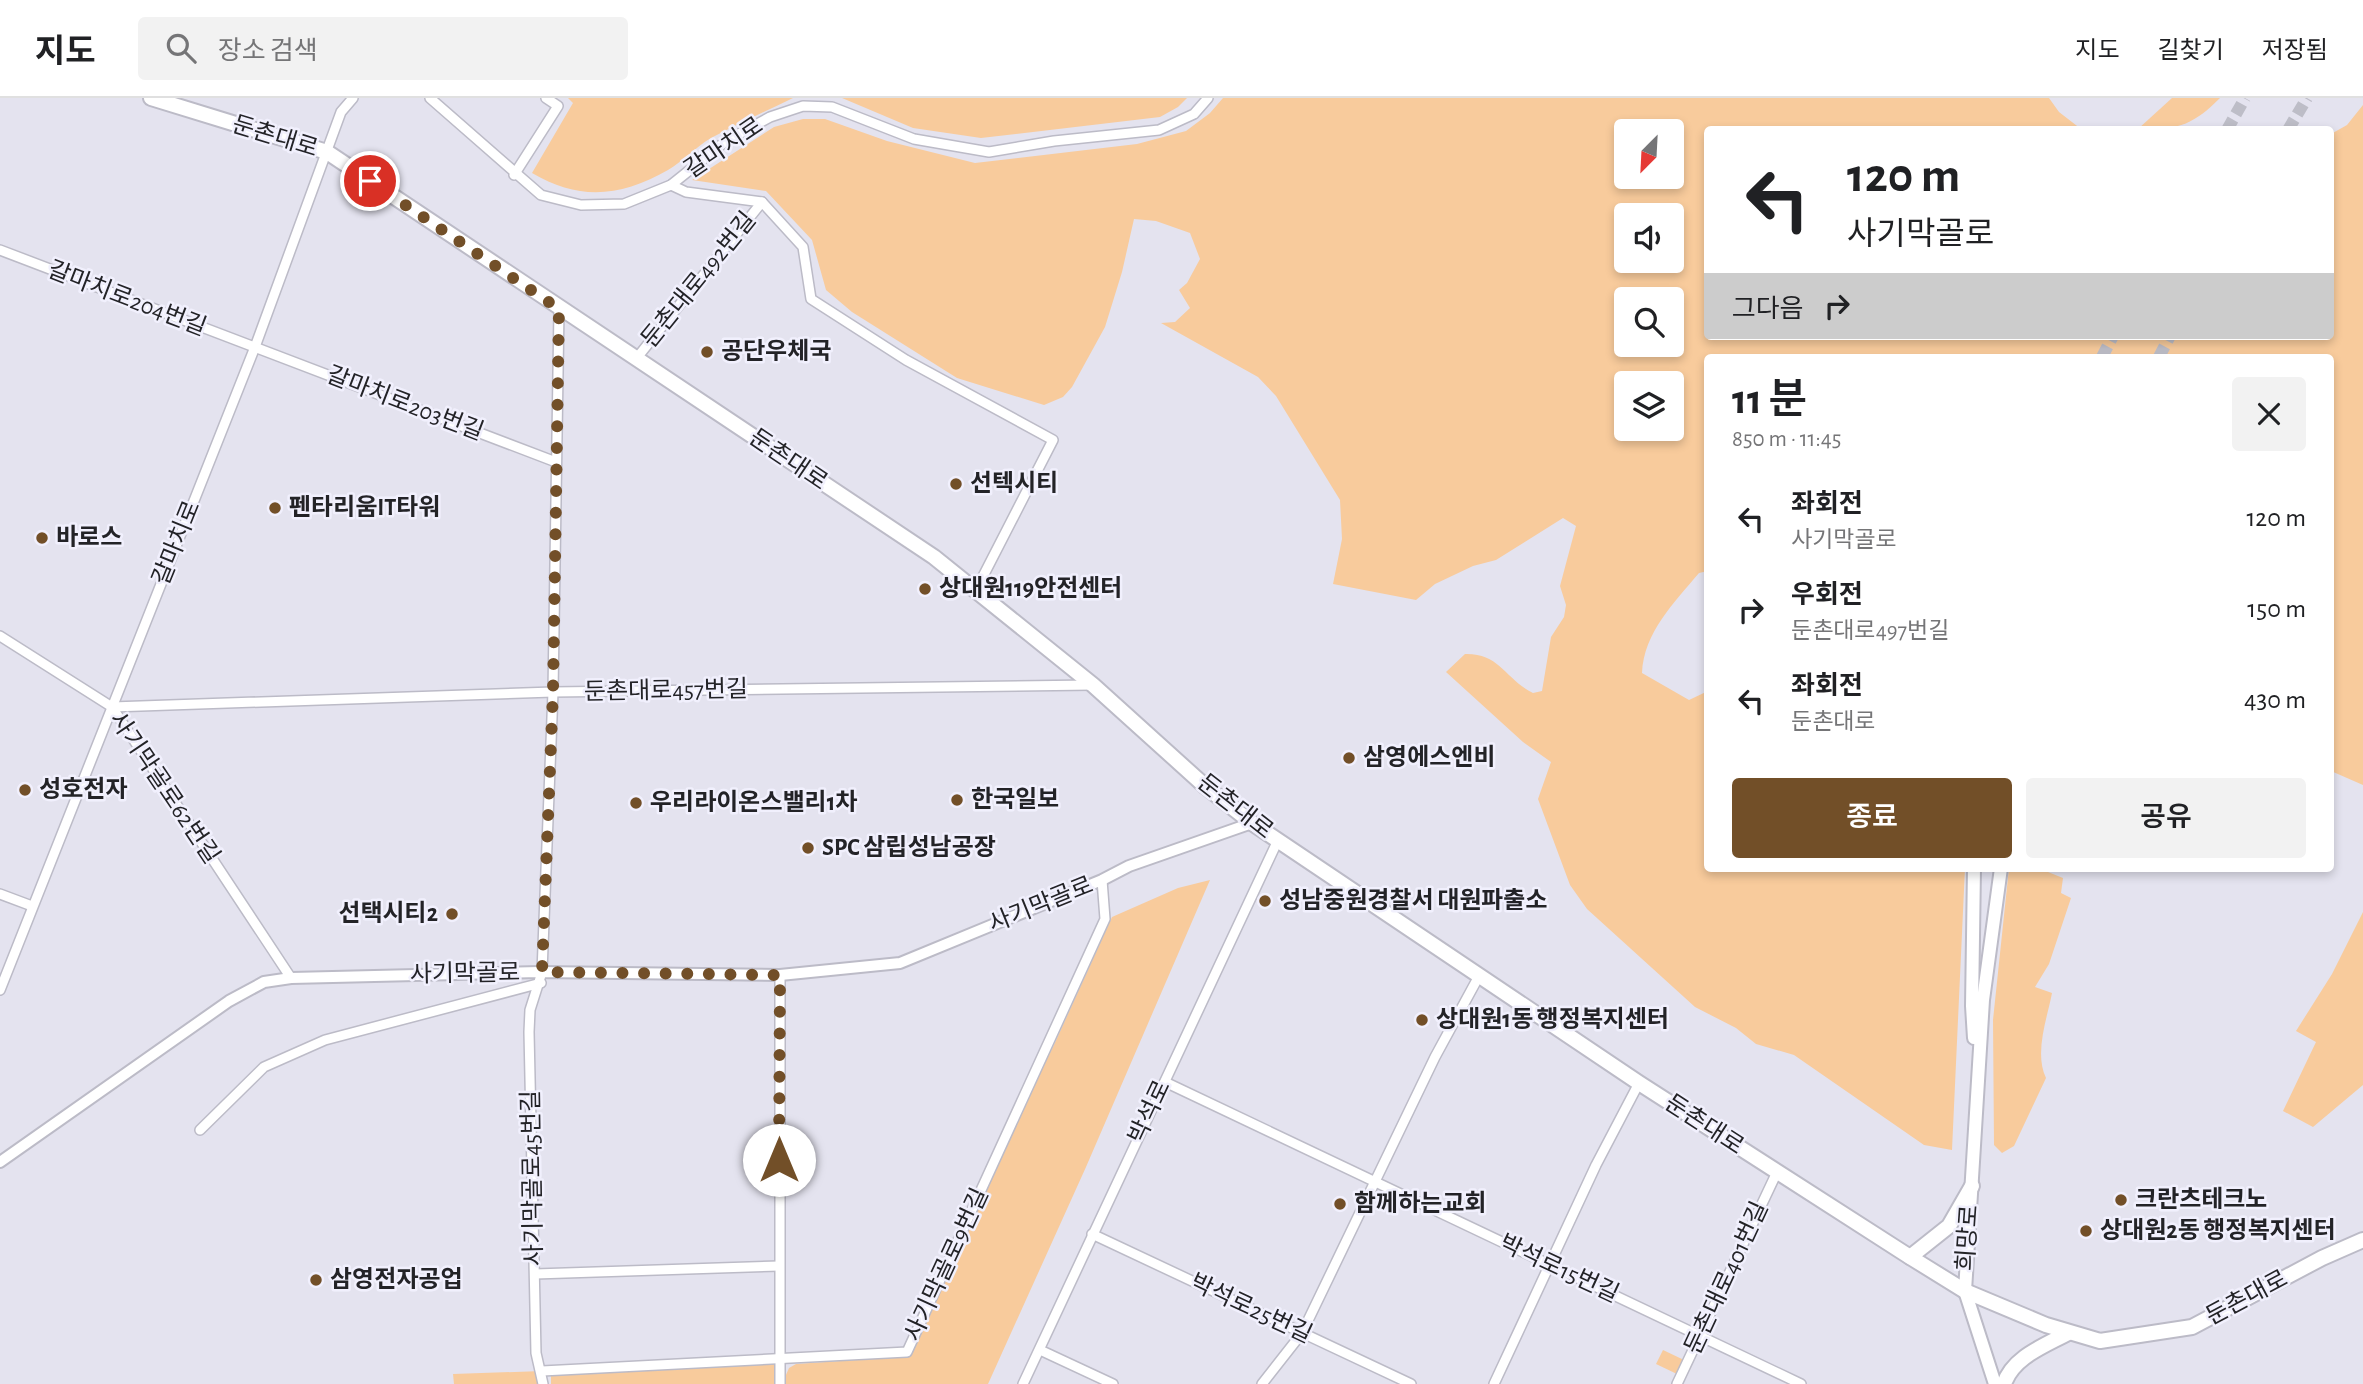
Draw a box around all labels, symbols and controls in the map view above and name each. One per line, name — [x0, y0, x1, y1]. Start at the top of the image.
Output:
search box — [138, 17, 628, 80]
icon: search — [162, 29, 200, 67]
text: 지도 — [35, 36, 96, 69]
text: 장소 검색 — [218, 38, 318, 64]
text: 지도 — [2075, 39, 2120, 63]
text: 길찾기 — [2158, 39, 2224, 63]
text: 저장됨 — [2262, 39, 2328, 63]
street label: 둔촌대로 — [229, 112, 321, 161]
street label: 갈마치로 — [680, 113, 767, 183]
north arrow — [1614, 119, 1684, 189]
map controls — [1614, 119, 1684, 441]
pin — [340, 151, 400, 211]
text: 120 m — [1847, 152, 1960, 201]
icon: left — [1732, 154, 1823, 245]
icon: arrive — [351, 162, 389, 200]
button: sound — [1614, 203, 1684, 273]
street label: 둔촌대로492번길 — [637, 207, 761, 352]
text: 사기막골로 — [1847, 218, 1994, 250]
street label: 갈마치로204번길 — [44, 257, 210, 340]
button: search — [1614, 287, 1684, 357]
icon: right — [1818, 287, 1856, 325]
text: 그다음 — [1732, 296, 1804, 322]
place label: 공단우체국 — [721, 338, 831, 364]
marker: 공단우체국 — [699, 344, 715, 360]
street label: 갈마치로203번길 — [323, 362, 487, 445]
button: layers — [1614, 371, 1684, 441]
button: close — [2232, 377, 2306, 451]
text: 11 분 — [1732, 379, 1807, 421]
street label: 둔촌대로 — [745, 425, 832, 495]
text: 850 m · 11:45 — [1732, 428, 1841, 451]
place label: 선텍시티 — [970, 470, 1058, 496]
marker: 선텍시티 — [948, 476, 964, 492]
text: 좌회전 — [1791, 491, 1863, 517]
place label: 펜타리움IT타워 — [289, 494, 440, 520]
street label: 갈마치로 — [148, 497, 205, 588]
marker: 펜타리움IT타워 — [267, 500, 283, 516]
icon: left — [1732, 500, 1770, 538]
text: 120 m — [2246, 505, 2306, 531]
place label: 바로스 — [56, 524, 122, 550]
text: 사기막골로 — [1791, 529, 1897, 552]
marker: 바로스 — [34, 530, 50, 546]
place label: 상대원119안전센터 — [939, 575, 1122, 601]
marker: 상대원119안전센터 — [917, 581, 933, 597]
text: 우회전 — [1791, 582, 1863, 608]
icon: right — [1732, 591, 1770, 629]
text: 150 m — [2247, 596, 2306, 622]
text: 둔촌대로497번길 — [1791, 620, 1949, 643]
text: 좌회전 — [1791, 673, 1863, 699]
street label: 둔촌대로457번길 — [584, 677, 748, 704]
icon: left — [1732, 682, 1770, 720]
text: 430 m — [2244, 687, 2306, 713]
street label: 사기막골로62번길 — [105, 707, 224, 868]
text: 둔촌대로 — [1791, 711, 1876, 734]
place label: 삼영에스엔비 — [1363, 744, 1495, 770]
marker: 삼영에스엔비 — [1341, 750, 1357, 766]
street label: 둔촌대로 — [1193, 770, 1278, 844]
place label: 성호전자 — [39, 776, 127, 802]
button: 종료 — [1732, 778, 2012, 858]
button: 공유 — [2026, 778, 2306, 858]
marker: 성호전자 — [17, 782, 33, 798]
place label: 한국일보 — [971, 786, 1059, 812]
place label: 우리라이온스밸리1차 — [650, 789, 857, 815]
marker: 한국일보 — [949, 792, 965, 808]
marker: 우리라이온스밸리1차 — [628, 795, 644, 811]
place label: SPC 삼립성남공장 — [822, 834, 996, 860]
marker: SPC 삼립성남공장 — [800, 840, 816, 856]
street label: 사기막골로 — [985, 872, 1097, 937]
place label: 성남중원경찰서 대원파출소 — [1279, 887, 1548, 913]
marker: 성남중원경찰서 대원파출소 — [1257, 893, 1273, 909]
place label: 선택시티2 — [338, 900, 438, 926]
marker: 선택시티2 — [444, 906, 460, 922]
street label: 사기막골로 — [410, 960, 520, 987]
place label: 상대원1동 행정복지센터 — [1436, 1006, 1669, 1032]
marker: 상대원1동 행정복지센터 — [1414, 1012, 1430, 1028]
street label: 박석로 — [1124, 1076, 1175, 1147]
street label: 사기막골로45번길 — [518, 1090, 547, 1266]
street label: 둔촌대로 — [1660, 1090, 1748, 1159]
position arrow — [742, 1123, 816, 1197]
street label: 사기막골로9번길 — [900, 1184, 993, 1345]
place label: 크란츠테크노 — [2135, 1186, 2267, 1212]
place label: 함께하는교회 — [1354, 1190, 1486, 1216]
marker: 크란츠테크노 — [2113, 1192, 2129, 1208]
marker: 함께하는교회 — [1332, 1196, 1348, 1212]
street label: 둔촌대로401번길 — [1680, 1198, 1773, 1358]
street label: 희망로 — [1953, 1204, 1982, 1272]
place label: 상대원2동 행정복지센터 — [2100, 1217, 2336, 1243]
marker: 상대원2동 행정복지센터 — [2078, 1223, 2094, 1239]
street label: 박석로15번길 — [1496, 1230, 1623, 1307]
place label: 삼영전자공업 — [330, 1266, 462, 1292]
street label: 둔촌대로 — [2202, 1266, 2292, 1329]
street label: 박석로25번길 — [1186, 1269, 1316, 1348]
marker: 삼영전자공업 — [308, 1272, 324, 1288]

